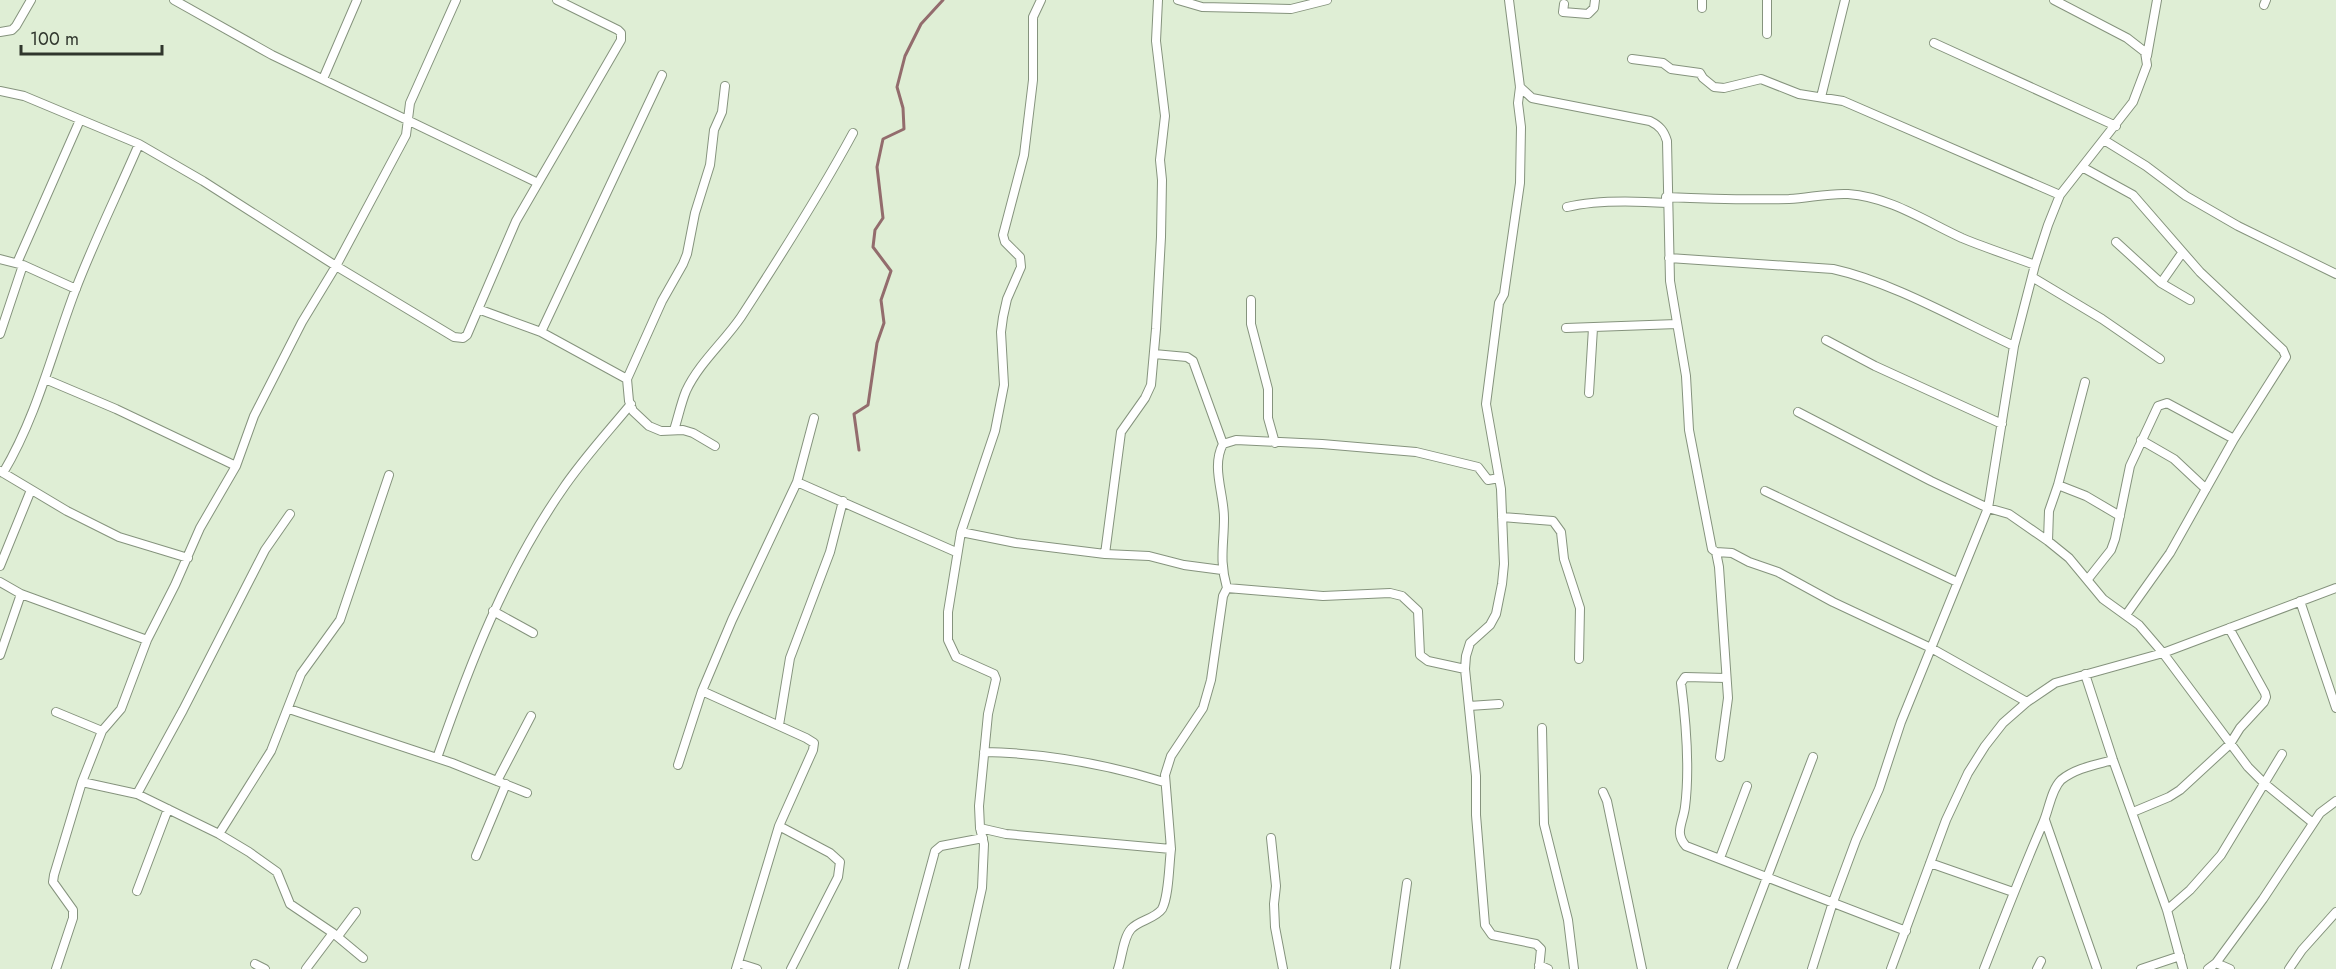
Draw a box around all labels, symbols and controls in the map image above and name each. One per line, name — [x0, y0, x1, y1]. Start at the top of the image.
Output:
scale bar — [21, 18, 162, 56]
text: 100 m — [30, 26, 79, 52]

